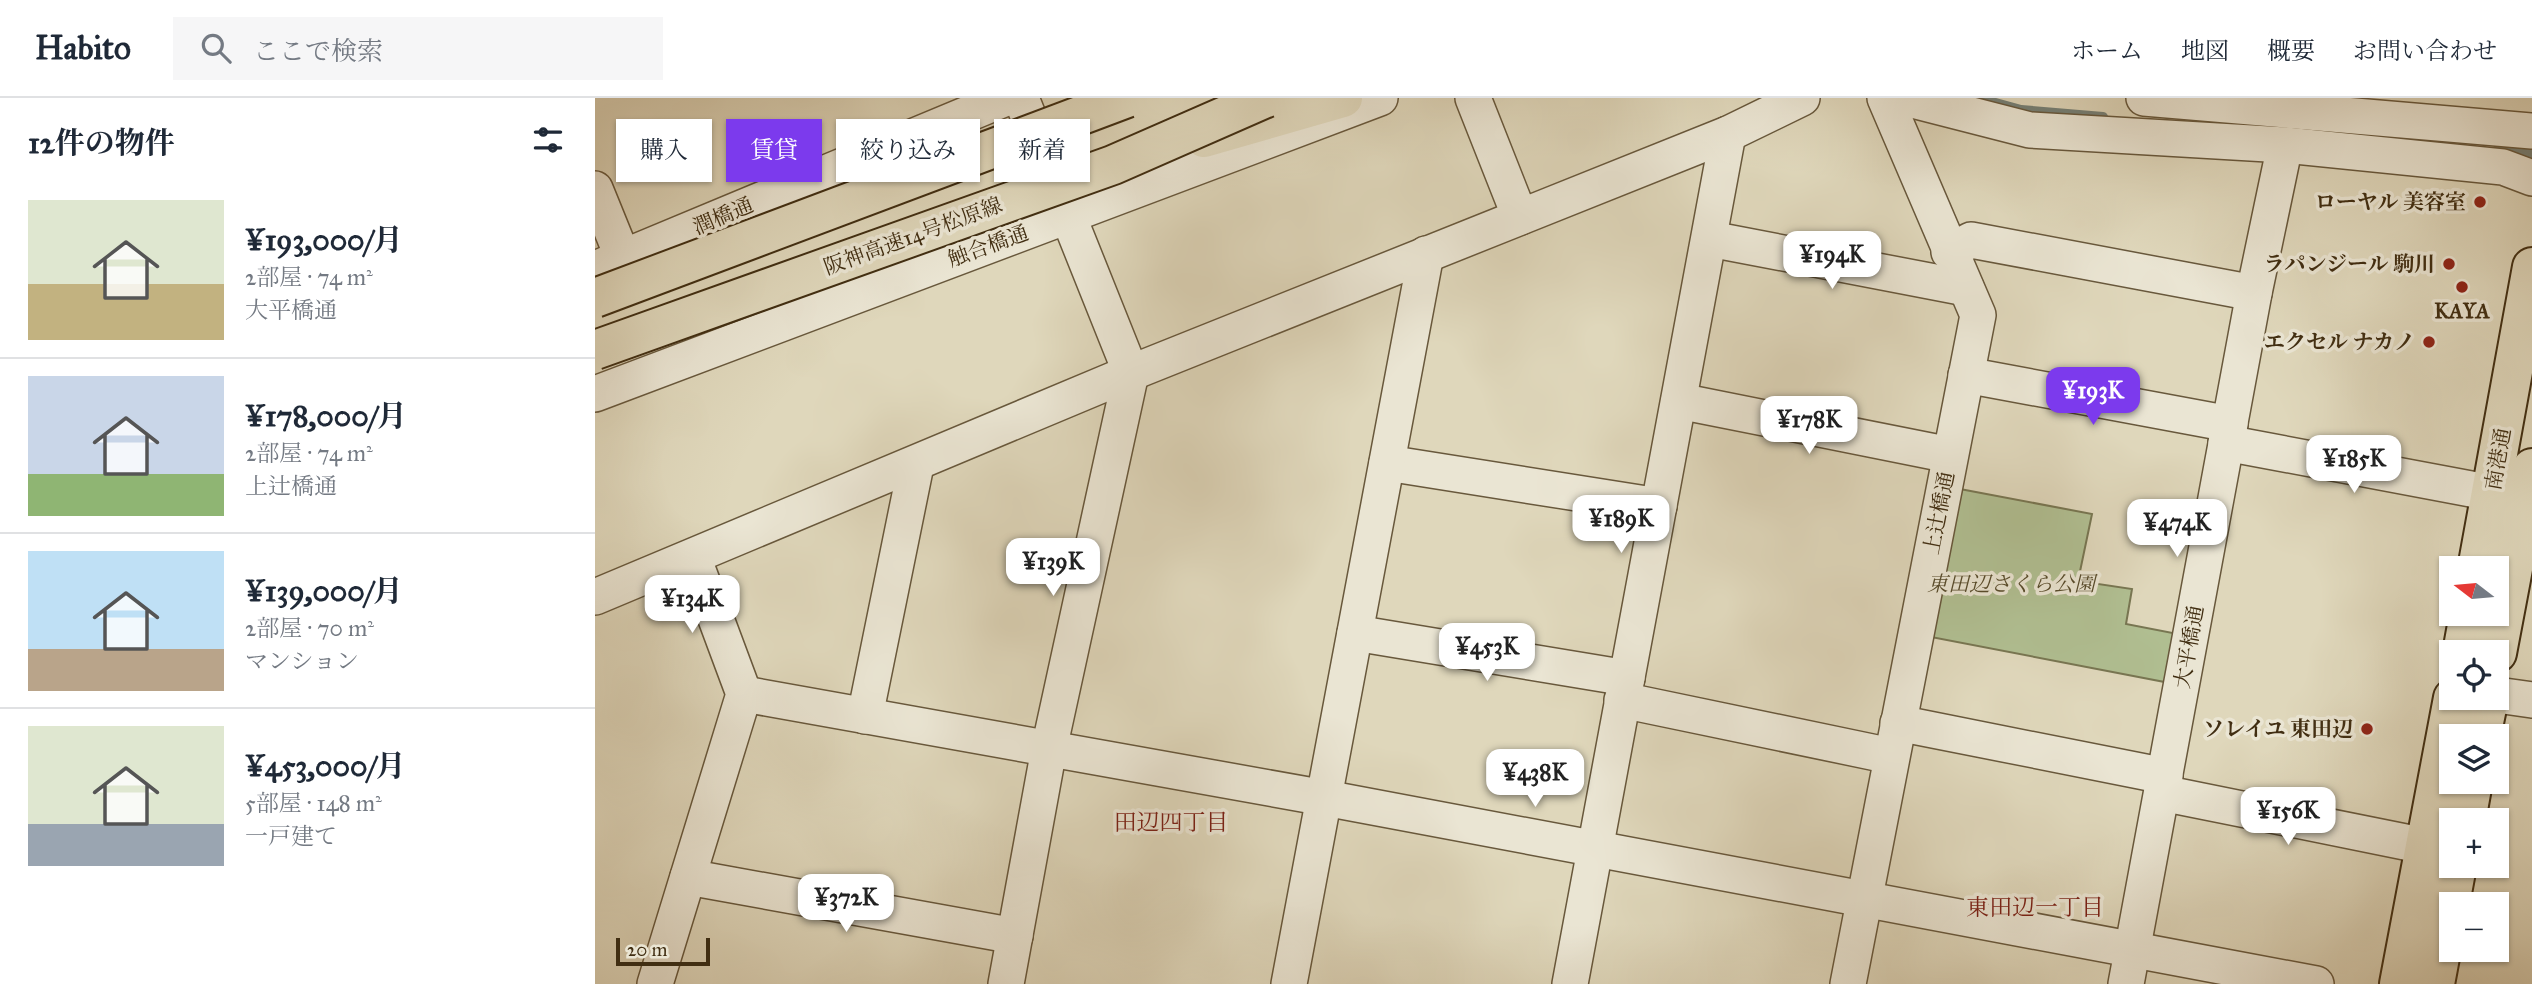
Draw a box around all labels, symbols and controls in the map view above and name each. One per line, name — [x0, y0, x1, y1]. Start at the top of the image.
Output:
search box — [173, 17, 663, 80]
text: Habito — [35, 28, 131, 68]
icon: search — [197, 29, 235, 67]
text: ここで検索 — [253, 35, 383, 67]
text: ホーム — [2071, 36, 2143, 66]
text: 地図 — [2181, 36, 2229, 66]
text: 概要 — [2267, 36, 2315, 66]
text: お問い合わせ — [2353, 36, 2497, 66]
chip: 購入 — [616, 119, 712, 182]
chip: 賃貸 — [726, 119, 822, 182]
chip: 絞り込み — [836, 119, 980, 182]
chip: 新着 — [994, 119, 1090, 182]
icon: filters — [529, 121, 567, 159]
text: 12件の物件 — [28, 125, 175, 161]
place label: ローヤル 美容室 — [2315, 189, 2466, 215]
street label: 潤橋通 — [689, 192, 757, 240]
street label: 阪神高速14号松原線 — [820, 192, 1006, 280]
marker: ローヤル 美容室 — [2472, 194, 2488, 210]
street label: 触合橋通 — [944, 219, 1032, 273]
text: ¥193,000/月 — [245, 222, 403, 258]
icon: home — [84, 228, 168, 312]
pin: ¥194K — [1783, 232, 1881, 291]
text: ¥194K — [1799, 240, 1865, 268]
place label: ラパンジール 駒川 — [2263, 251, 2435, 277]
marker: ラパンジール 駒川 — [2441, 256, 2457, 272]
text: 2部屋 · 74 m² — [245, 263, 373, 291]
marker: KAYA — [2454, 279, 2470, 295]
text: 大平橋通 — [245, 296, 337, 324]
place label: KAYA — [2434, 298, 2491, 324]
place label: エクセル ナカノ — [2264, 329, 2415, 355]
marker: エクセル ナカノ — [2421, 334, 2437, 350]
pin: ¥193K — [2044, 368, 2142, 427]
text: ¥193K — [2062, 376, 2124, 404]
pin: ¥178K — [1760, 396, 1858, 456]
text: ¥178,000/月 — [245, 398, 407, 434]
icon: home — [84, 404, 168, 488]
text: ¥178K — [1776, 405, 1842, 433]
street label: 南港通 — [2480, 426, 2516, 492]
pin: ¥185K — [2305, 436, 2403, 495]
text: 2部屋 · 74 m² — [245, 439, 373, 467]
text: ¥185K — [2322, 444, 2386, 472]
street label: 上辻橋通 — [1918, 469, 1960, 557]
text: 上辻橋通 — [245, 472, 337, 500]
pin: ¥189K — [1572, 496, 1670, 555]
pin: ¥474K — [2128, 500, 2226, 559]
text: ¥189K — [1588, 504, 1654, 532]
text: ¥474K — [2143, 508, 2211, 536]
pin: ¥139K — [1004, 538, 1102, 598]
text: ¥139K — [1022, 547, 1084, 575]
north arrow — [2439, 556, 2509, 626]
map controls — [2439, 556, 2509, 962]
park label: 東田辺さくら公園 — [1927, 571, 2098, 597]
text: ¥139,000/月 — [245, 573, 403, 609]
pin: ¥134K — [643, 575, 741, 635]
icon: home — [84, 579, 168, 663]
text: ¥134K — [661, 584, 723, 612]
street label: 大平橋通 — [2169, 603, 2209, 691]
text: 2部屋 · 70 m² — [245, 614, 374, 642]
pin: ¥453K — [1438, 624, 1536, 683]
text: ¥453K — [1455, 632, 1519, 660]
button: locate — [2439, 640, 2509, 710]
text: マンション — [245, 647, 359, 675]
place label: ソレイユ 東田辺 — [2203, 716, 2353, 742]
marker: ソレイユ 東田辺 — [2359, 721, 2375, 737]
button: layers — [2439, 724, 2509, 794]
text: ¥453,000/月 — [245, 748, 406, 784]
pin: ¥438K — [1486, 750, 1584, 809]
icon: home — [84, 754, 168, 838]
text: ¥438K — [1502, 758, 1568, 786]
pin: ¥156K — [2239, 788, 2337, 847]
text: 5部屋 · 148 m² — [245, 789, 382, 817]
text: ¥156K — [2257, 796, 2319, 824]
district label: 田辺四丁目 — [1114, 808, 1229, 836]
button: + — [2439, 808, 2509, 878]
text: 一戸建て — [245, 822, 337, 850]
pin: ¥372K — [797, 874, 895, 934]
text: ¥372K — [814, 883, 878, 911]
button: − — [2439, 892, 2509, 962]
district label: 東田辺一丁目 — [1966, 893, 2104, 921]
scale bar — [616, 935, 711, 967]
text: 20 m — [627, 938, 668, 961]

